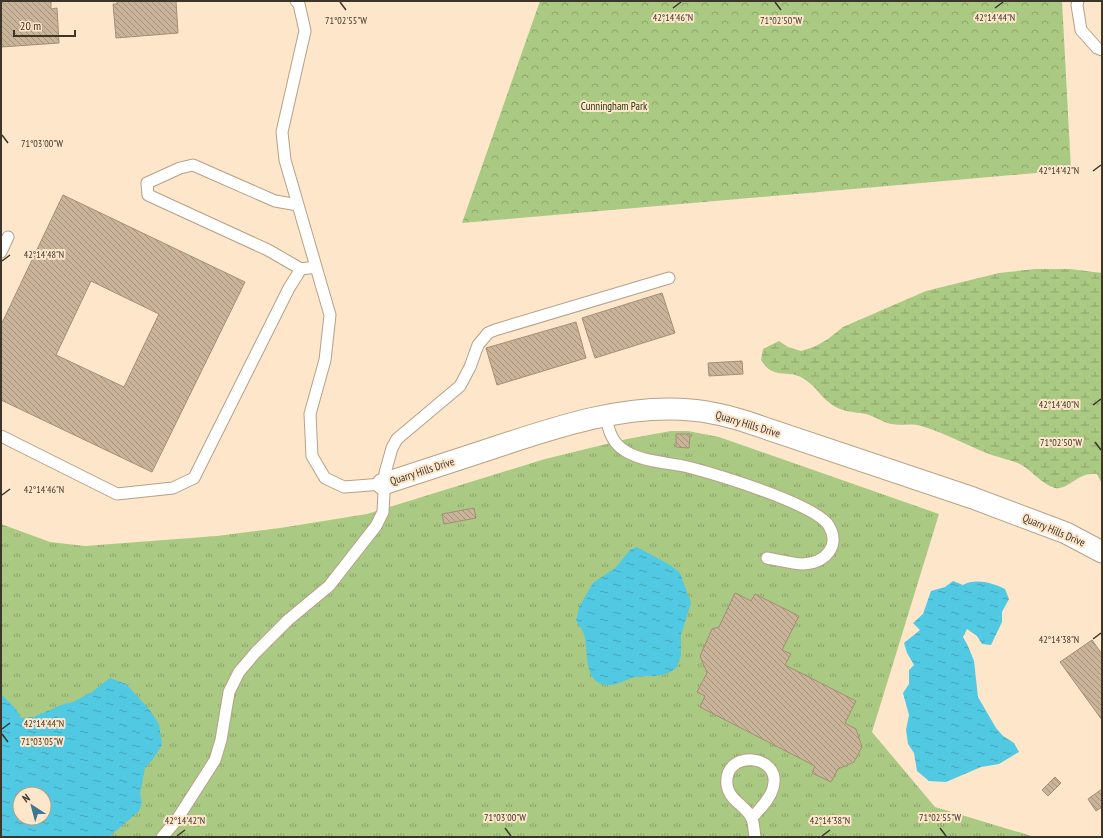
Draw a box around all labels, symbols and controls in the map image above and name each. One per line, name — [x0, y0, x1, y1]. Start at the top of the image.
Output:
text: 42°14'46"N — [653, 11, 693, 24]
text: 42°14'44"N — [975, 11, 1015, 24]
scale bar — [14, 12, 75, 38]
text: 71°02'55"W — [325, 14, 367, 27]
text: 71°02'50"W — [760, 14, 802, 27]
text: 20 m — [20, 18, 41, 33]
park label: Cunningham Park — [581, 99, 648, 113]
text: 71°03'00"W — [21, 137, 63, 150]
text: 42°14'42"N — [1039, 164, 1079, 177]
text: 42°14'48"N — [24, 248, 64, 261]
text: 42°14'40"N — [1039, 398, 1079, 411]
street label: Quarry Hills Drive — [714, 408, 782, 441]
text: 71°02'50"W — [1040, 436, 1082, 449]
street label: Quarry Hills Drive — [388, 454, 456, 488]
text: 42°14'46"N — [24, 483, 64, 496]
street label: Quarry Hills Drive — [1020, 510, 1088, 550]
text: 42°14'38"N — [1039, 633, 1079, 646]
text: 42°14'44"N — [24, 717, 64, 730]
text: 71°03'05"W — [21, 735, 63, 748]
north arrow — [12, 786, 52, 826]
text: N — [20, 790, 33, 805]
text: 71°03'00"W — [484, 811, 526, 824]
text: 71°02'55"W — [919, 811, 961, 824]
text: 42°14'42"N — [165, 814, 205, 827]
text: 42°14'38"N — [810, 814, 850, 827]

